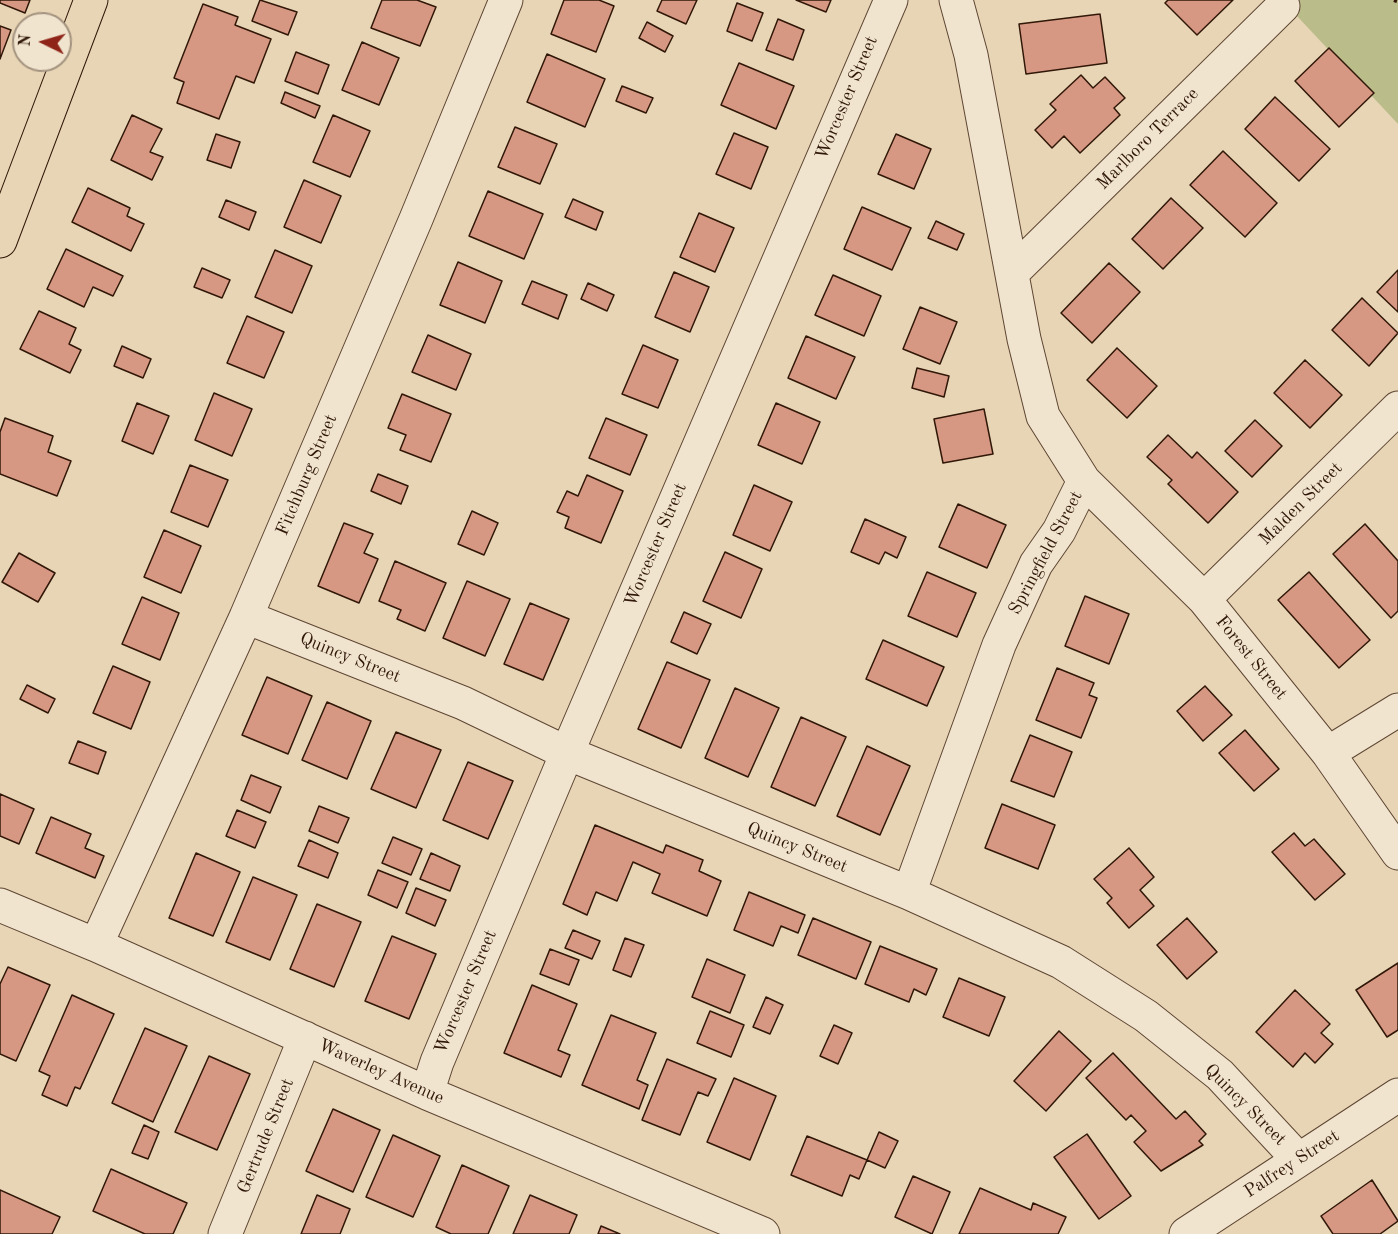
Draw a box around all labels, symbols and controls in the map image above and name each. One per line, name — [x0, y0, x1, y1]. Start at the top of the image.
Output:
north arrow — [12, 12, 72, 72]
street label: Worcester Street — [811, 33, 883, 163]
text: N — [18, 34, 35, 47]
street label: Marlboro Terrace — [1092, 83, 1204, 195]
street label: Fitchburg Street — [272, 411, 342, 539]
street label: Malden Street — [1255, 458, 1347, 550]
street label: Worcester Street — [620, 480, 692, 610]
street label: Springfield Street — [1004, 487, 1088, 619]
street label: Forest Street — [1210, 611, 1292, 705]
street label: Quincy Street — [296, 628, 404, 688]
street label: Quincy Street — [743, 818, 851, 878]
street label: Worcester Street — [430, 927, 502, 1057]
street label: Waverley Avenue — [315, 1035, 447, 1109]
street label: Quincy Street — [1200, 1060, 1290, 1150]
street label: Gertrude Street — [233, 1075, 299, 1197]
street label: Palfrey Street — [1240, 1125, 1344, 1203]

